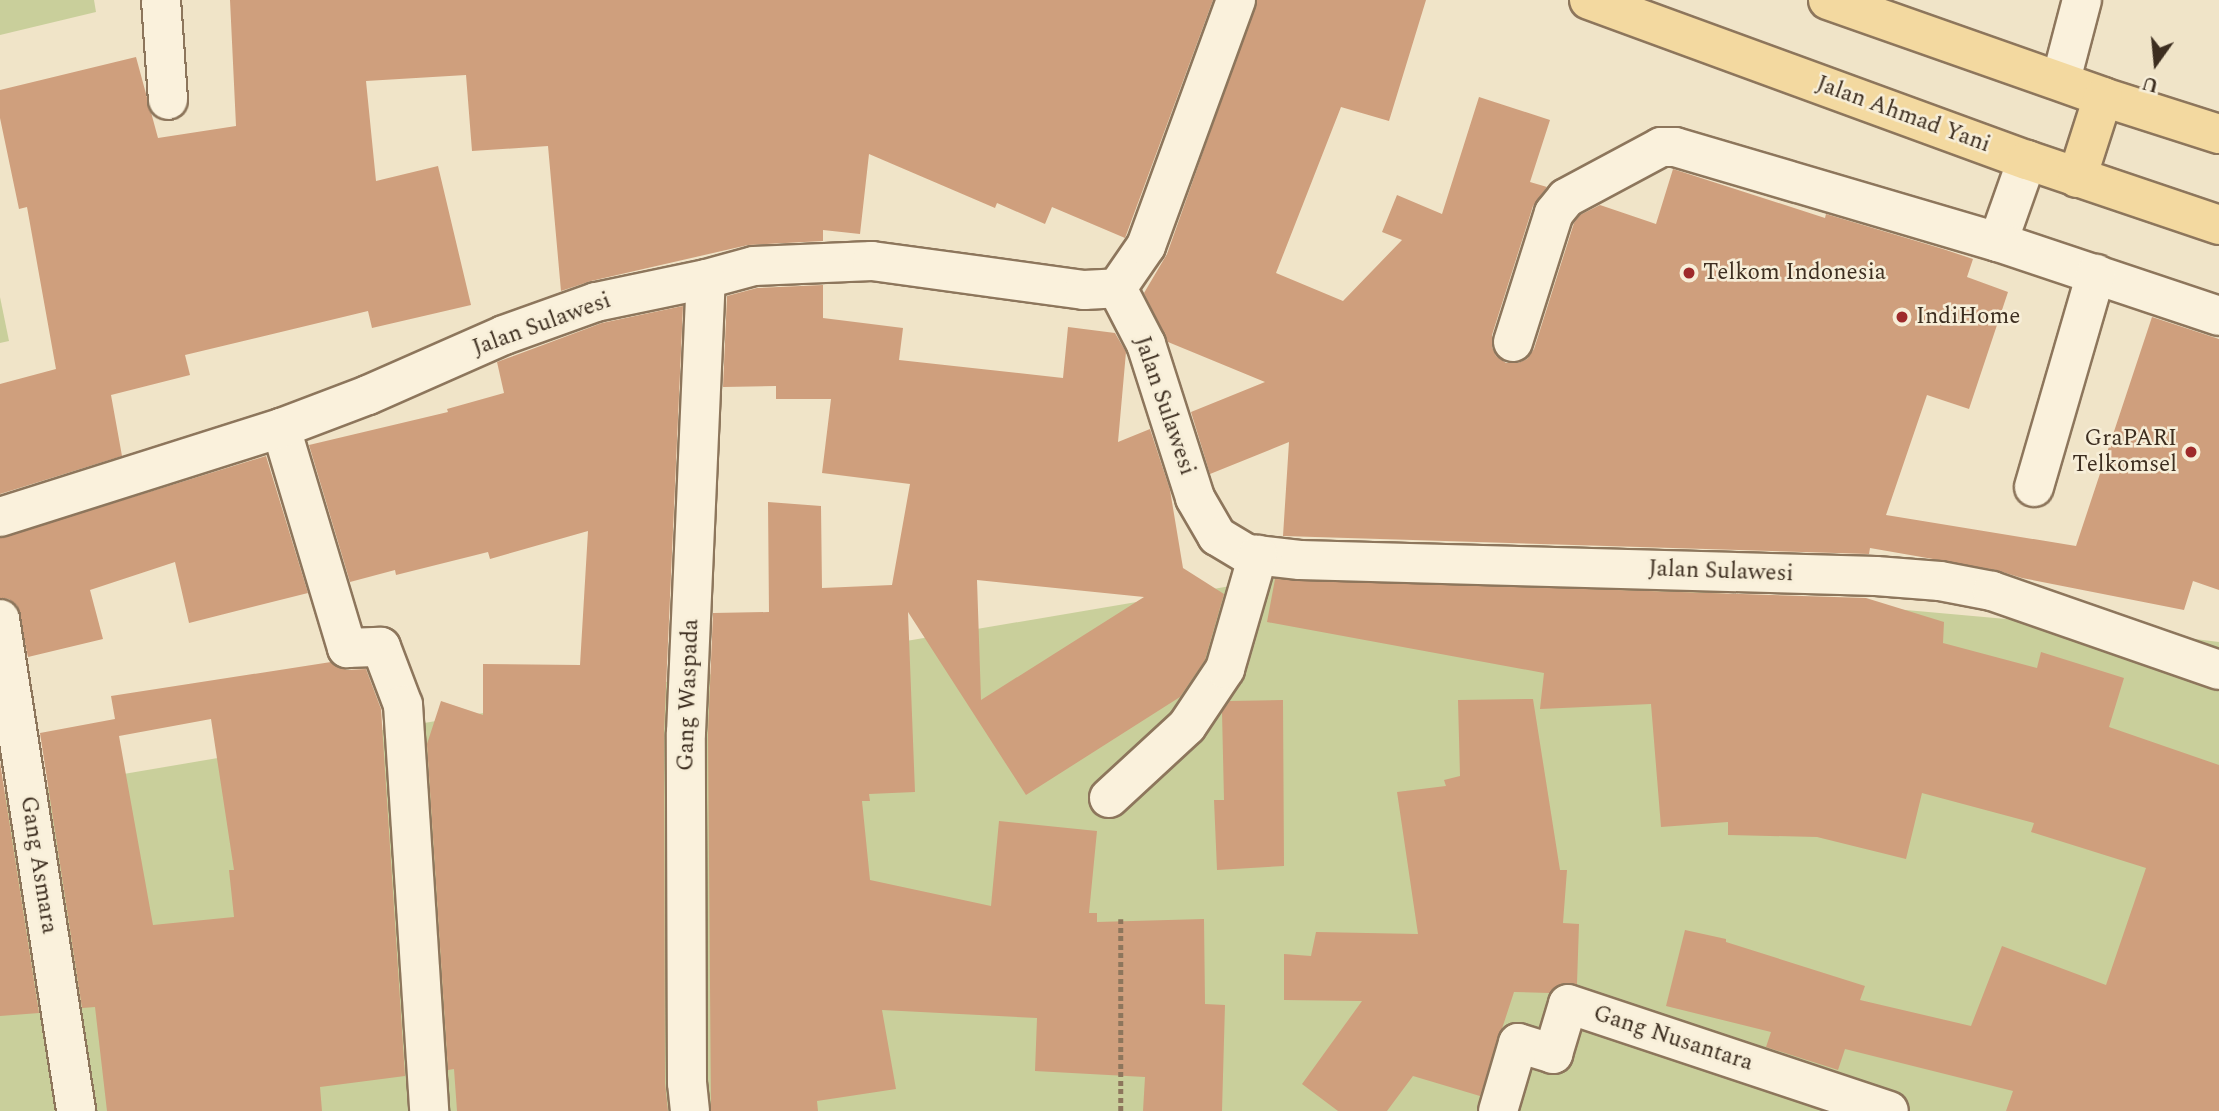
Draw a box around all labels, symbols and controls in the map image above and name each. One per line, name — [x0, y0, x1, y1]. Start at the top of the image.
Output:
north arrow — [2121, 28, 2191, 98]
text: U — [2139, 68, 2162, 100]
street label: Jalan Ahmad Yani — [1812, 71, 1994, 159]
place label: Telkom Indonesia — [1703, 259, 1886, 287]
marker: Telkom Indonesia — [1681, 265, 1697, 281]
street label: Jalan Sulawesi — [469, 287, 615, 363]
place label: IndiHome — [1916, 303, 2020, 331]
marker: IndiHome — [1894, 309, 1910, 325]
street label: Jalan Sulawesi — [1127, 333, 1201, 479]
place label: GraPARI Telkomsel — [2072, 425, 2177, 479]
marker: GraPARI Telkomsel — [2183, 444, 2199, 460]
street label: Jalan Sulawesi — [1648, 556, 1794, 588]
street label: Gang Waspada — [673, 618, 705, 772]
street label: Gang Asmara — [14, 794, 62, 936]
street label: Gang Nusantara — [1590, 1000, 1756, 1078]

